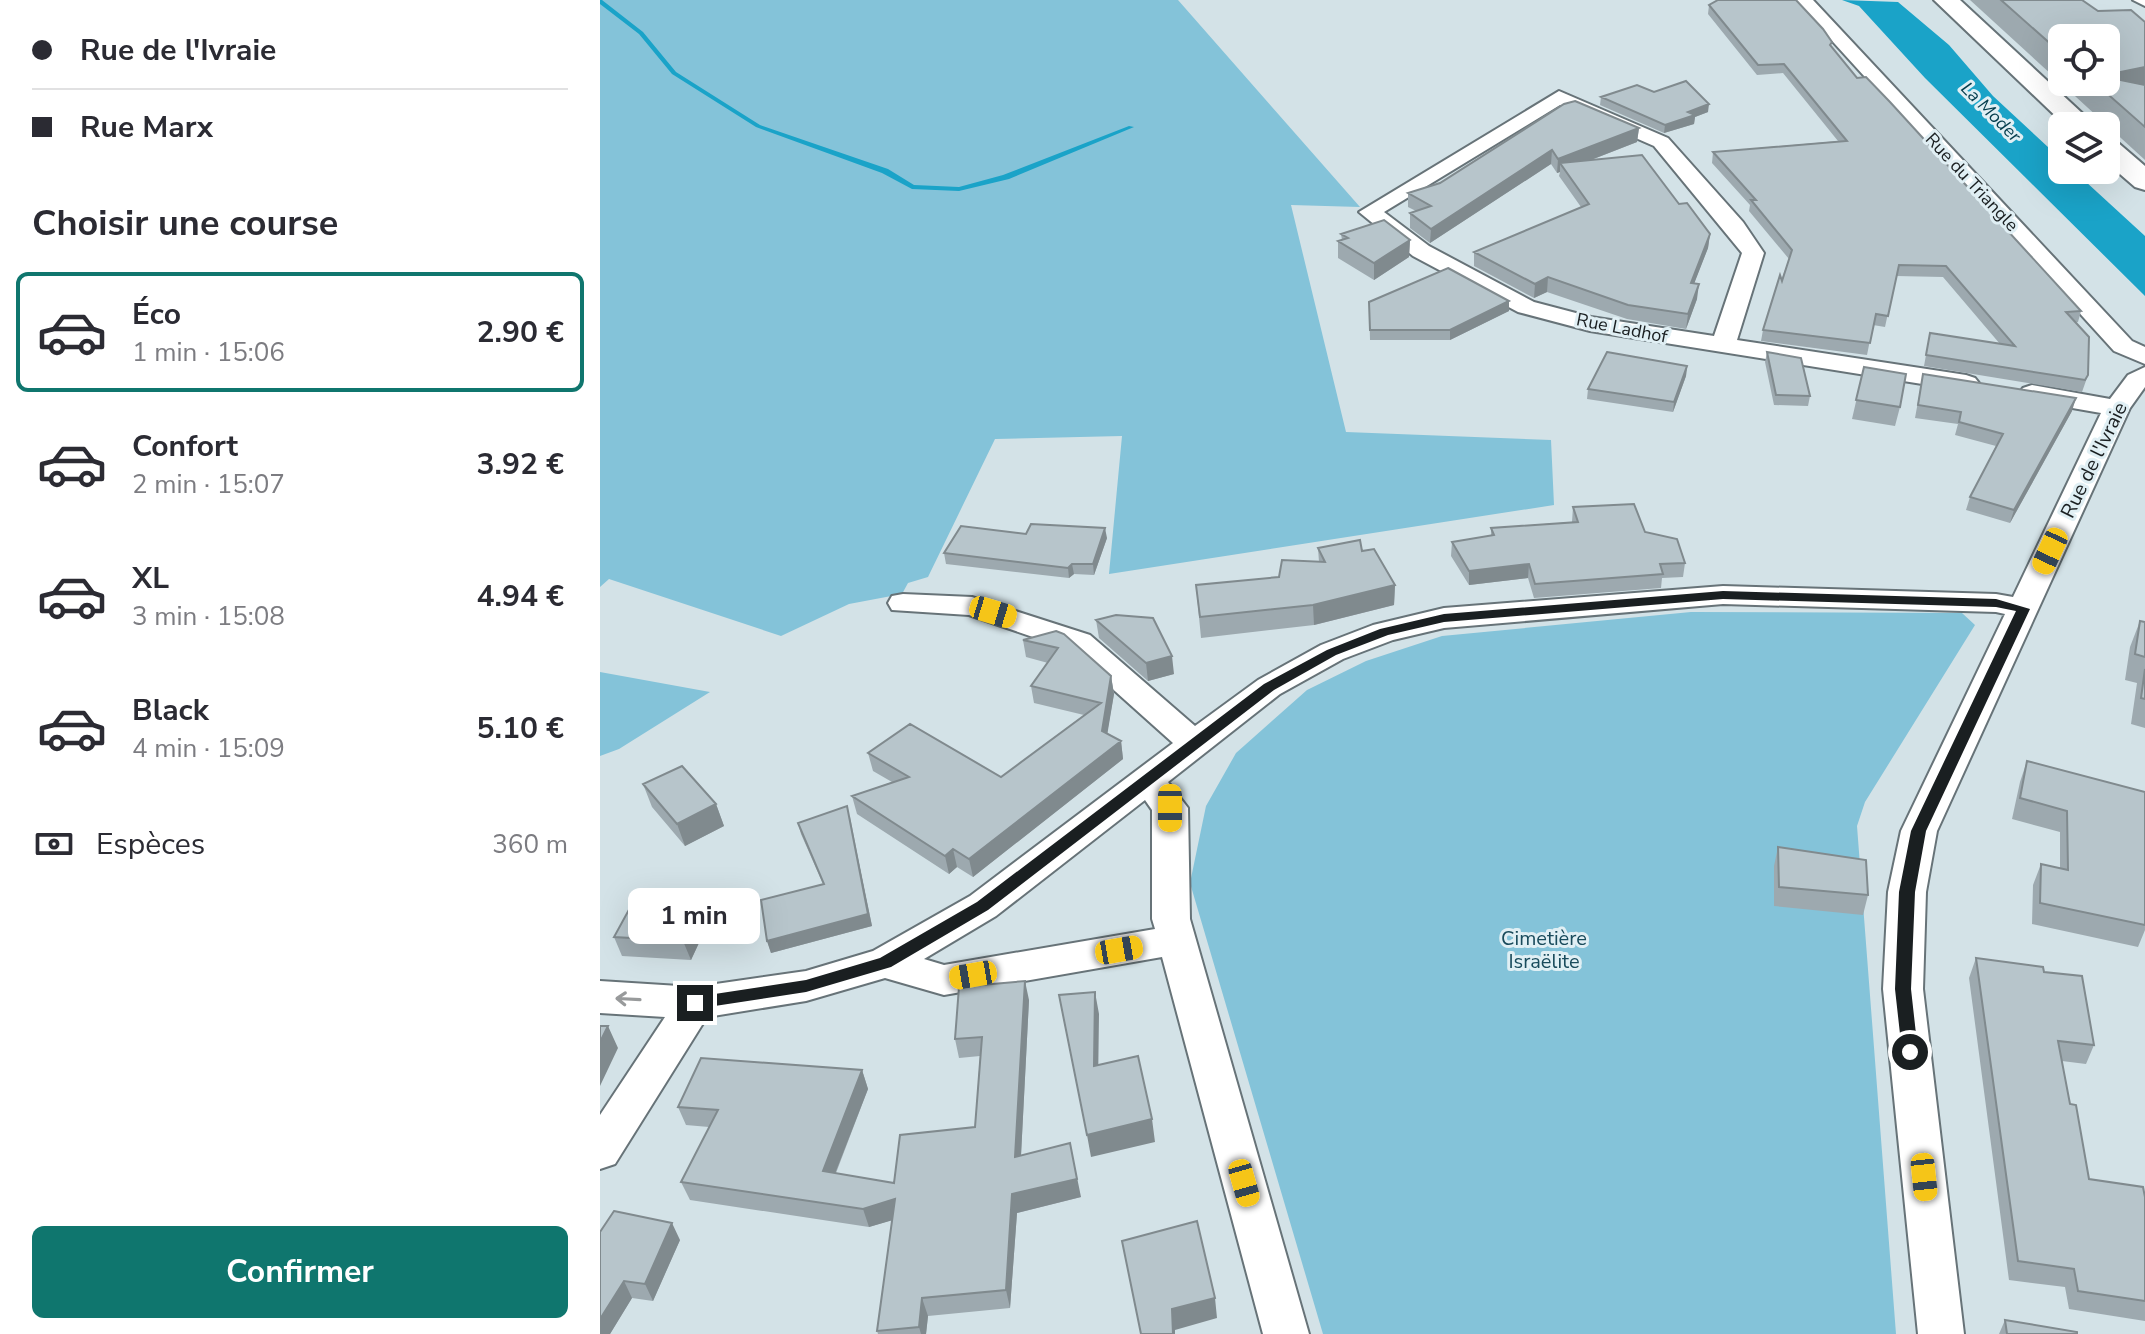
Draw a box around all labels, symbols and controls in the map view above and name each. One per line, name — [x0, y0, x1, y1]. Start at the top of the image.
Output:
map controls — [2048, 24, 2120, 184]
button: locate — [2048, 24, 2120, 96]
text: Rue de l'Ivraie — [80, 30, 276, 71]
water label: La Moder — [1956, 77, 2027, 148]
text: Rue Marx — [80, 107, 213, 148]
button: layers — [2048, 112, 2120, 184]
street label: Rue du Triangle — [1920, 127, 2024, 237]
text: Choisir une course — [32, 199, 338, 248]
text: Éco — [132, 294, 181, 335]
icon: car — [36, 296, 108, 368]
street label: Rue Ladhof — [1574, 307, 1671, 349]
text: 2.90 € — [476, 312, 564, 353]
text: 1 min · 15:06 — [132, 335, 285, 370]
street label: Rue de l'Ivraie — [2054, 398, 2134, 522]
text: Confort — [132, 426, 238, 467]
icon: car — [36, 428, 108, 500]
text: 3.92 € — [476, 444, 564, 485]
text: 2 min · 15:07 — [132, 467, 285, 502]
car — [2029, 524, 2071, 578]
text: XL — [132, 558, 169, 599]
icon: car — [36, 560, 108, 632]
text: 4.94 € — [476, 576, 564, 617]
car — [967, 594, 1019, 630]
text: 3 min · 15:08 — [132, 599, 285, 634]
text: Black — [132, 690, 209, 731]
icon: car — [36, 692, 108, 764]
text: 5.10 € — [476, 708, 564, 749]
text: 4 min · 15:09 — [132, 731, 285, 766]
car — [1158, 784, 1182, 832]
icon: cash — [32, 822, 76, 866]
text: Espèces — [96, 824, 205, 865]
text: 360 m — [492, 827, 568, 862]
callout: 1 min — [629, 887, 761, 943]
text: 1 min — [660, 898, 728, 933]
park label: Cimetière Israëlite — [1501, 925, 1587, 975]
car — [1093, 934, 1145, 966]
car — [947, 959, 999, 991]
route end — [677, 985, 713, 1021]
one-way arrow — [615, 991, 642, 1006]
route start — [1892, 1034, 1928, 1070]
car — [1910, 1152, 1938, 1202]
car — [1226, 1157, 1262, 1209]
button: Confirmer — [32, 1226, 568, 1318]

